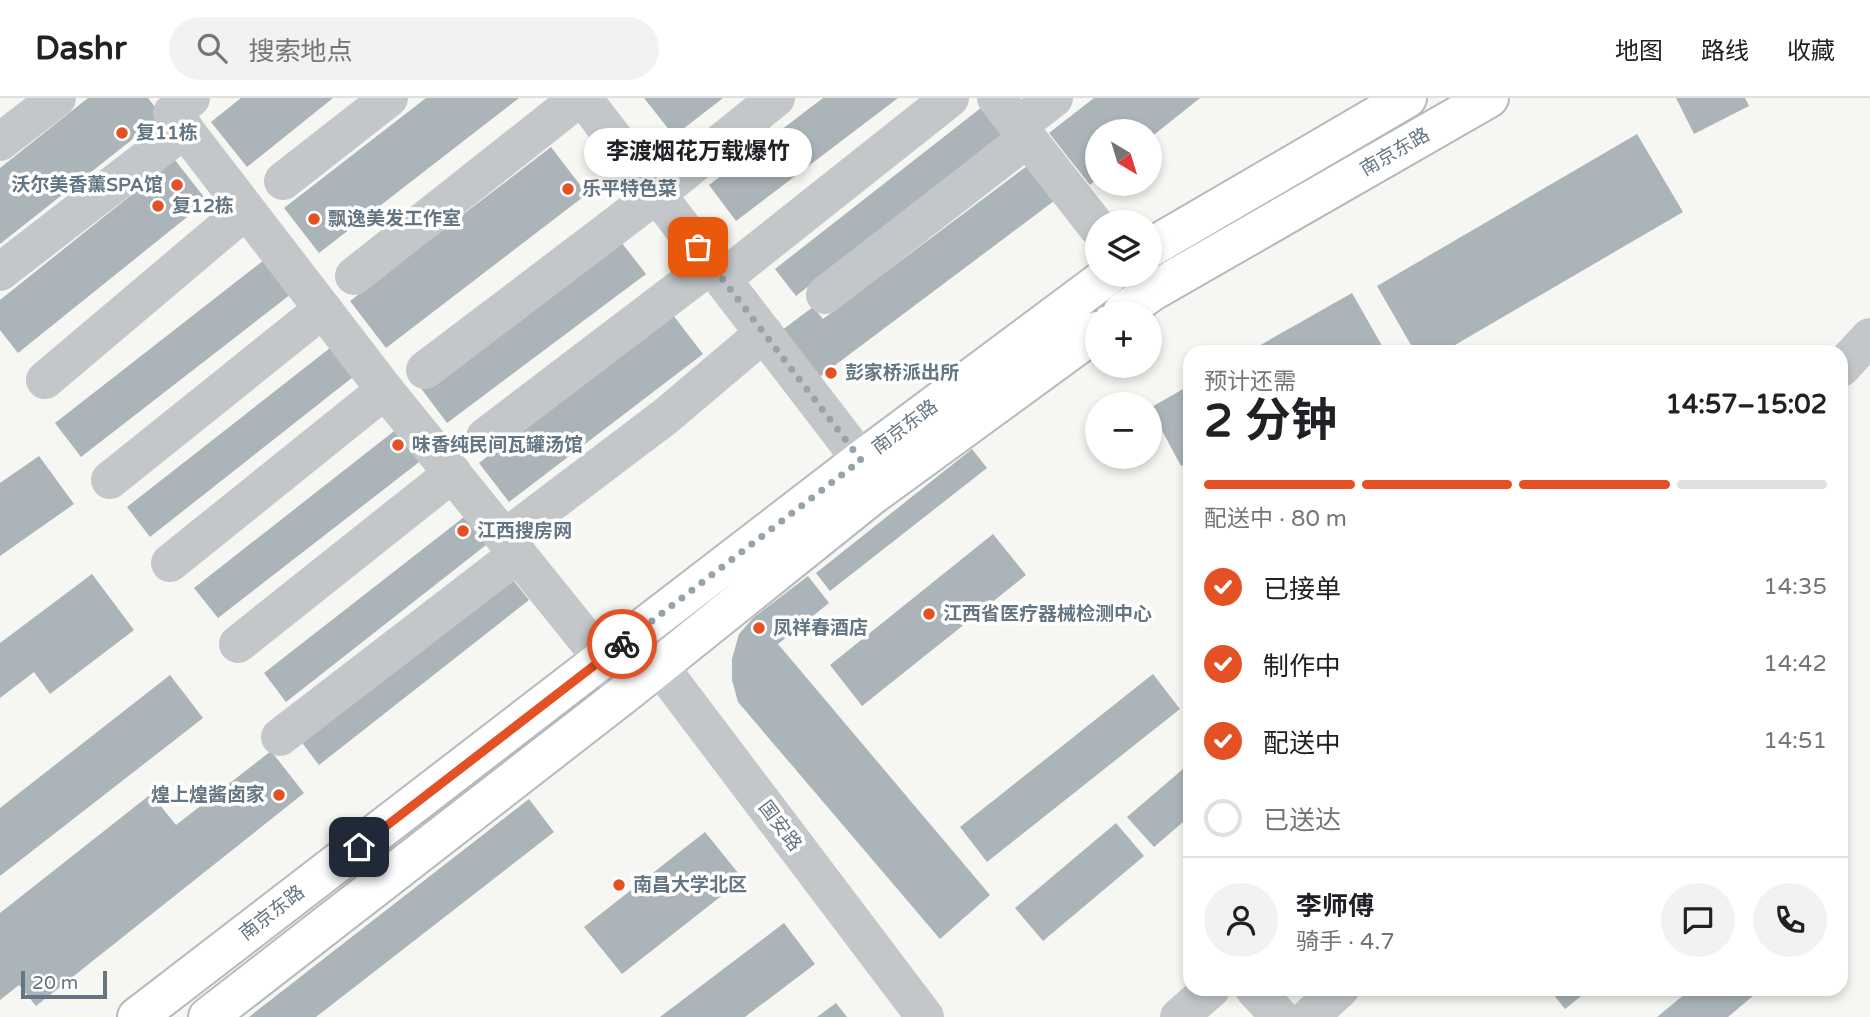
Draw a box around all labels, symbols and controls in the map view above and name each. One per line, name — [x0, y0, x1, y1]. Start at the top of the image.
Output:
search box — [169, 17, 659, 80]
text: Dashr — [35, 29, 127, 68]
icon: search — [193, 29, 231, 67]
text: 搜索地点 — [249, 36, 353, 67]
text: 地图 — [1615, 37, 1663, 66]
text: 路线 — [1701, 37, 1749, 66]
text: 收藏 — [1787, 37, 1835, 66]
north arrow — [1085, 119, 1162, 196]
map controls — [1085, 119, 1162, 469]
place label: 复11栋 — [136, 122, 198, 144]
street label: 南京东路 — [1357, 123, 1433, 181]
marker: 复11栋 — [114, 125, 130, 141]
callout: 李渡烟花万载爆竹 — [584, 128, 812, 177]
text: 李渡烟花万载爆竹 — [606, 138, 790, 166]
place label: 沃尔美香薰SPA馆 — [11, 174, 163, 196]
marker: 沃尔美香薰SPA馆 — [169, 177, 185, 193]
place label: 乐平特色菜 — [582, 178, 677, 200]
marker: 乐平特色菜 — [560, 181, 576, 197]
place label: 复12栋 — [172, 195, 234, 217]
marker: 复12栋 — [150, 198, 166, 214]
place label: 飘逸美发工作室 — [328, 208, 461, 230]
button: layers — [1085, 210, 1162, 287]
marker: 飘逸美发工作室 — [306, 211, 322, 227]
pin — [668, 217, 728, 277]
icon: bag — [679, 228, 717, 266]
button: + — [1085, 301, 1162, 378]
place label: 彭家桥派出所 — [845, 362, 959, 384]
marker: 彭家桥派出所 — [823, 365, 839, 381]
text: 预计还需 — [1204, 368, 1296, 396]
text: 14:57–15:02 — [1666, 389, 1827, 420]
button: − — [1085, 392, 1162, 469]
text: 2 分钟 — [1204, 394, 1337, 449]
street label: 南京东路 — [868, 395, 942, 459]
place label: 味香纯民间瓦罐汤馆 — [412, 434, 583, 456]
marker: 味香纯民间瓦罐汤馆 — [390, 437, 406, 453]
text: 配送中 · 80 m — [1204, 505, 1347, 533]
place label: 江西搜房网 — [477, 520, 572, 542]
marker: 江西搜房网 — [455, 523, 471, 539]
icon: check — [1204, 568, 1242, 606]
text: 14:35 — [1763, 573, 1827, 601]
text: 已接单 — [1263, 574, 1341, 605]
place label: 江西省医疗器械检测中心 — [943, 603, 1152, 625]
marker: 江西省医疗器械检测中心 — [921, 606, 937, 622]
courier — [587, 609, 657, 679]
place label: 凤祥春酒店 — [773, 617, 868, 639]
marker: 凤祥春酒店 — [751, 620, 767, 636]
icon: bike — [603, 625, 641, 663]
icon: check — [1204, 645, 1242, 683]
text: 14:42 — [1763, 650, 1827, 678]
text: 制作中 — [1263, 651, 1341, 682]
icon: check — [1204, 722, 1242, 760]
text: 14:51 — [1763, 727, 1827, 755]
text: 配送中 — [1263, 728, 1341, 759]
place label: 煌上煌酱卤家 — [151, 784, 265, 806]
marker: 煌上煌酱卤家 — [271, 787, 287, 803]
street label: 国安路 — [754, 797, 806, 855]
text: 已送达 — [1263, 805, 1341, 836]
pin — [329, 817, 389, 877]
icon: home — [340, 828, 378, 866]
place label: 南昌大学北区 — [633, 874, 747, 896]
marker: 南昌大学北区 — [611, 877, 627, 893]
street label: 南京东路 — [235, 881, 309, 945]
button: person — [1204, 883, 1278, 957]
button: chat — [1661, 883, 1735, 957]
button: phone — [1753, 883, 1827, 957]
text: 李师傅 — [1296, 891, 1374, 922]
text: 骑手 · 4.7 — [1296, 928, 1395, 956]
scale bar — [21, 968, 107, 1000]
text: 20 m — [32, 972, 78, 994]

